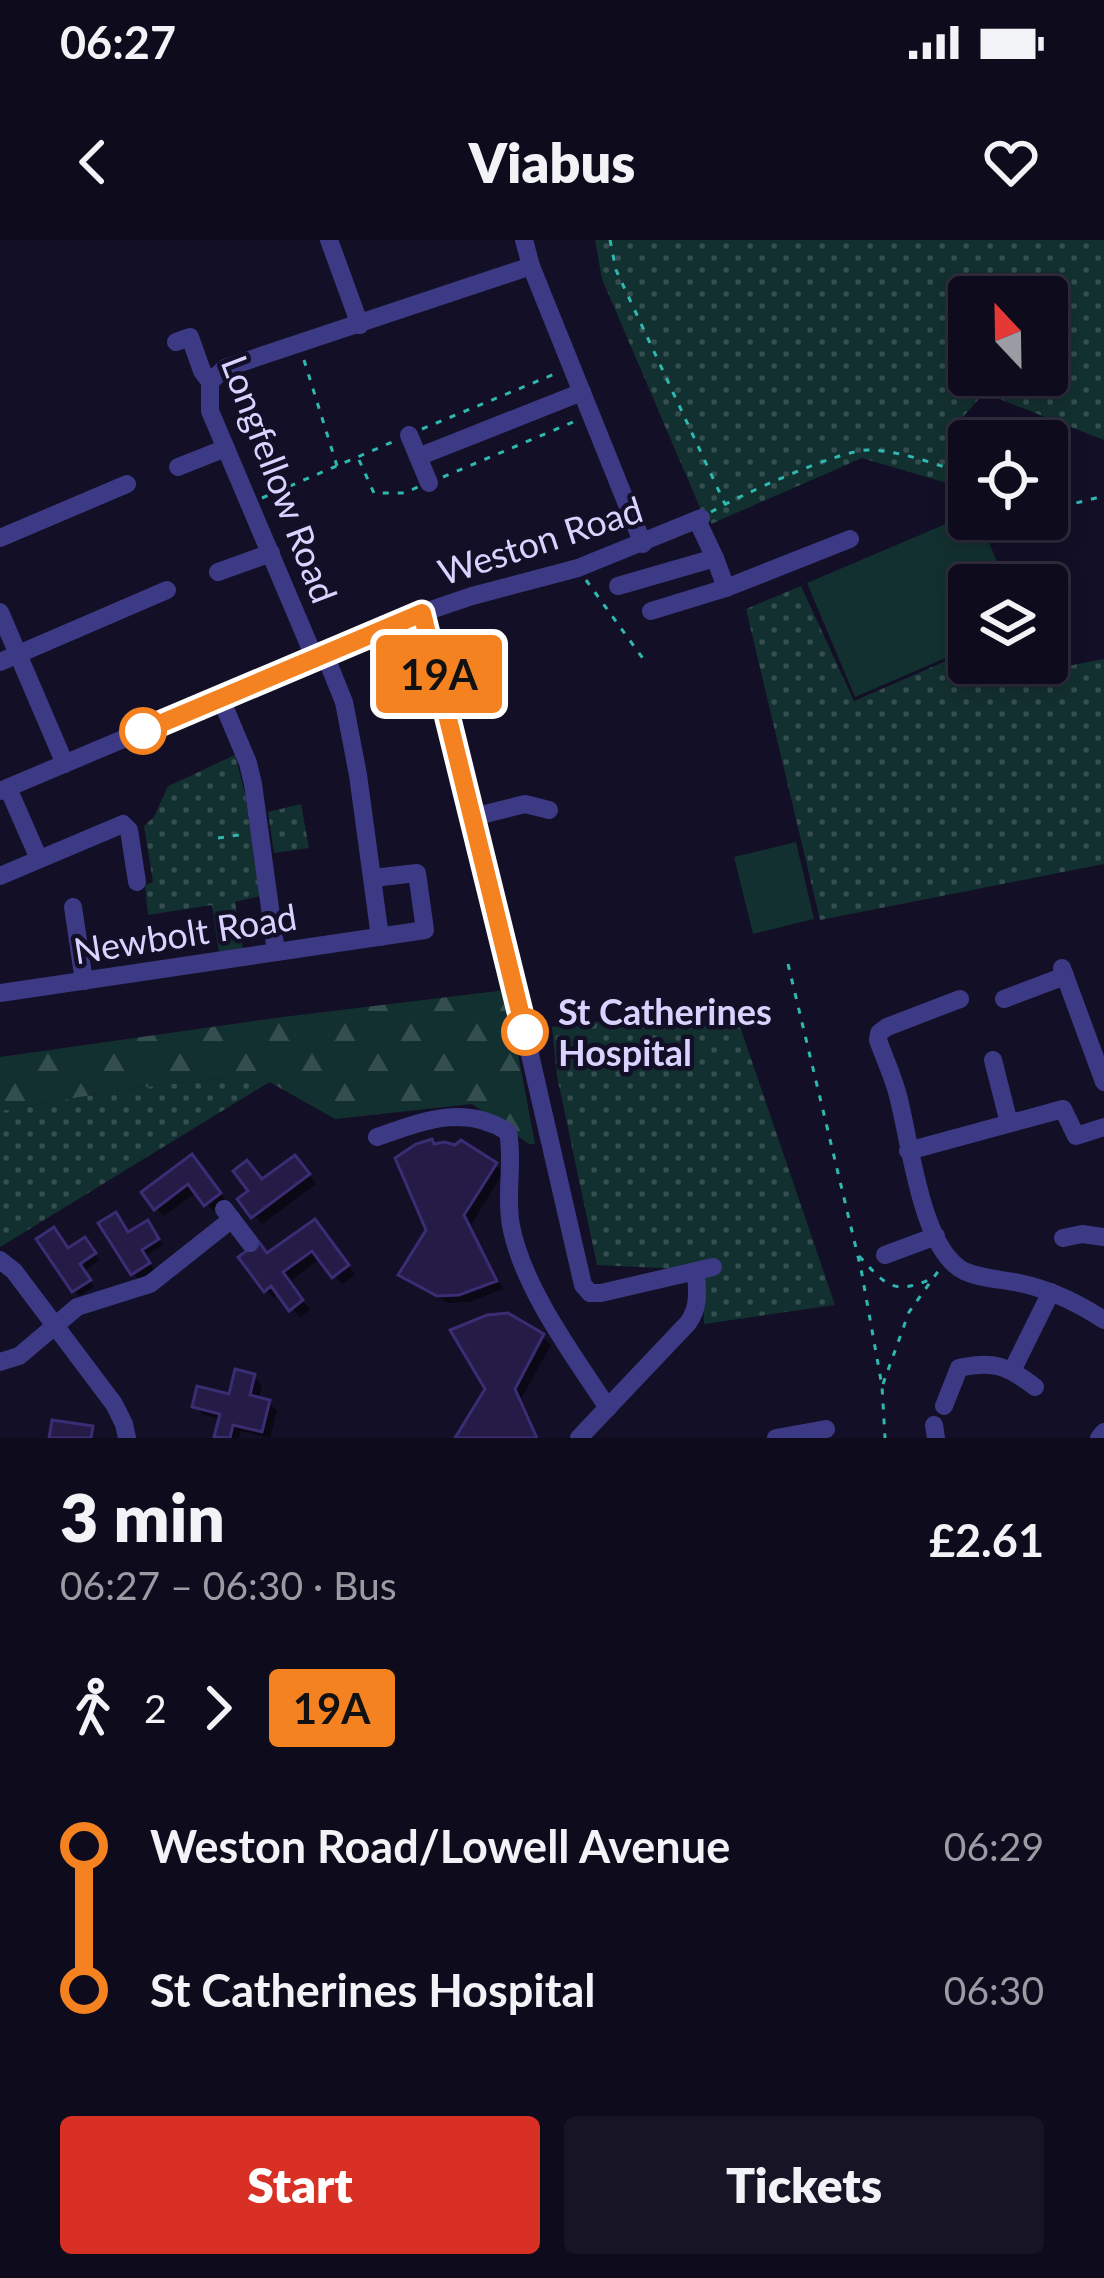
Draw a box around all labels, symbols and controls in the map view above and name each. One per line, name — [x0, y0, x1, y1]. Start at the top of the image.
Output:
text: 06:27 — [60, 15, 176, 69]
icon: back — [60, 129, 126, 195]
icon: heart — [978, 129, 1044, 195]
text: Viabus — [469, 130, 635, 195]
north arrow — [948, 276, 1068, 396]
map controls — [948, 276, 1068, 684]
street label: Longfellow Road — [213, 349, 347, 609]
button: locate — [948, 420, 1068, 540]
street label: Weston Road — [432, 486, 648, 594]
button: layers — [948, 564, 1068, 684]
line badge: 19A — [370, 635, 508, 713]
text: 19A — [400, 649, 478, 699]
unlabelled marker — [121, 709, 165, 753]
street label: Newbolt Road — [70, 894, 300, 972]
place label: St Catherines Hospital — [558, 989, 772, 1074]
marker: St Catherines Hospital — [503, 1010, 547, 1054]
text: 3 min — [60, 1477, 225, 1556]
text: £2.61 — [929, 1513, 1044, 1567]
text: 06:27 – 06:30 · Bus — [60, 1562, 397, 1608]
icon: walk — [60, 1675, 126, 1741]
icon: forward — [185, 1675, 251, 1741]
text: 19A — [293, 1683, 371, 1733]
text: 2 — [144, 1685, 167, 1731]
text: Weston Road/Lowell Avenue — [150, 1819, 730, 1873]
text: 06:29 — [944, 1823, 1044, 1869]
text: St Catherines Hospital — [150, 1963, 596, 2017]
text: 06:30 — [944, 1967, 1044, 2013]
button: Start — [60, 2116, 540, 2254]
button: Tickets — [564, 2116, 1044, 2254]

